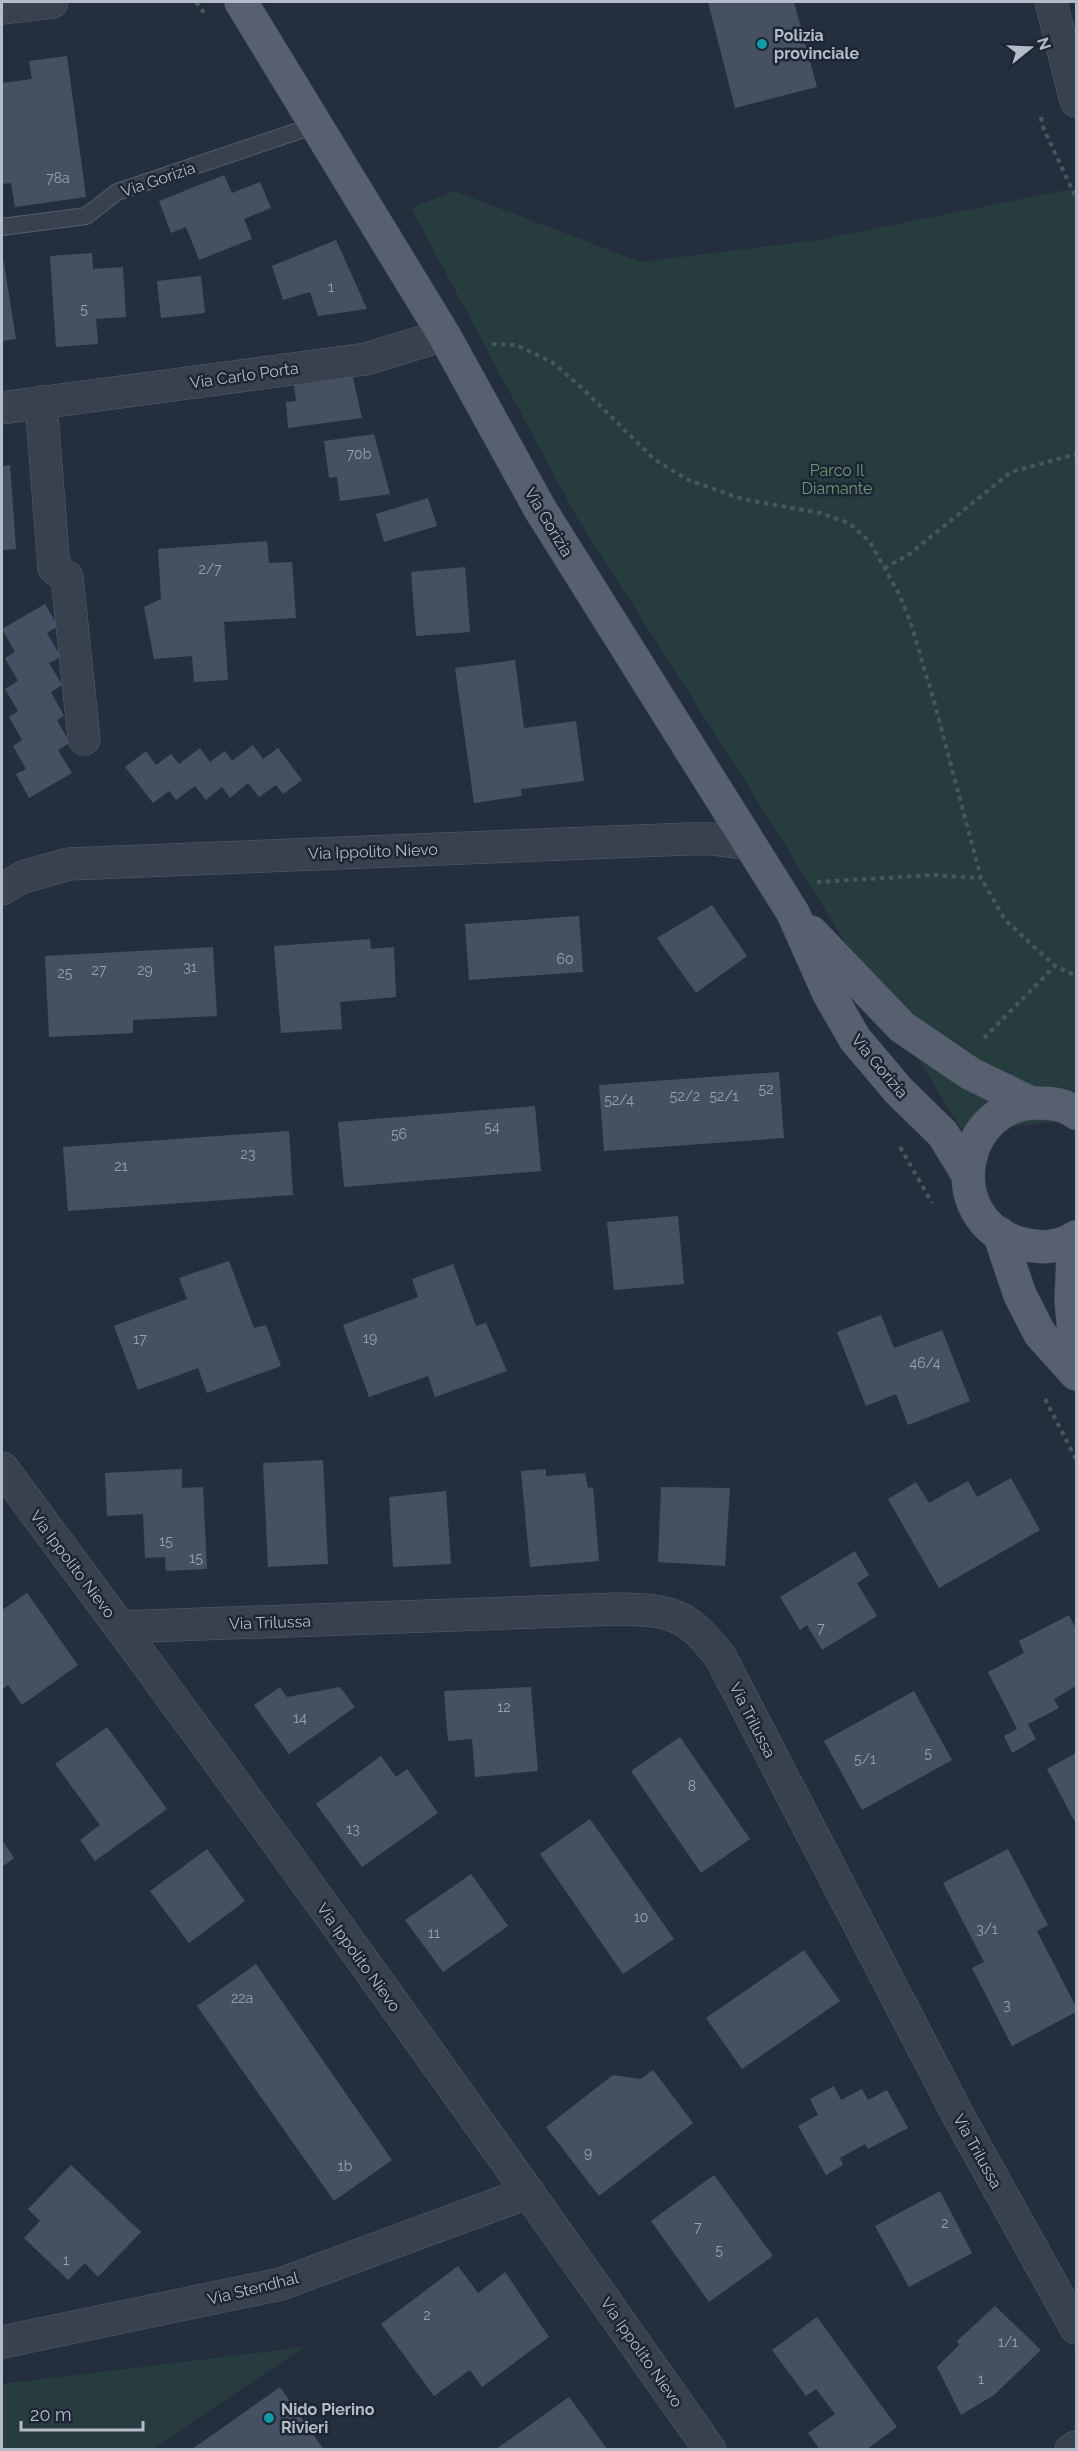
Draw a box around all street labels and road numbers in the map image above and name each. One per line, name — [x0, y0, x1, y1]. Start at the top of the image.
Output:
street label: Via Gorizia — [119, 158, 198, 201]
street label: Via Carlo Porta — [189, 358, 300, 393]
street label: Via Gorizia — [521, 484, 577, 560]
street label: Via Ippolito Nievo — [308, 840, 438, 863]
street label: Via Gorizia — [847, 1031, 912, 1102]
street label: Via Ippolito Nievo — [26, 1507, 119, 1622]
street label: Via Trilussa — [229, 1612, 311, 1633]
street label: Via Trilussa — [725, 1679, 780, 1761]
street label: Via Ippolito Nievo — [313, 1899, 404, 2015]
street label: Via Trilussa — [949, 2111, 1006, 2192]
street label: Via Stendhal — [206, 2268, 301, 2309]
street label: Via Ippolito Nievo — [597, 2294, 687, 2411]

